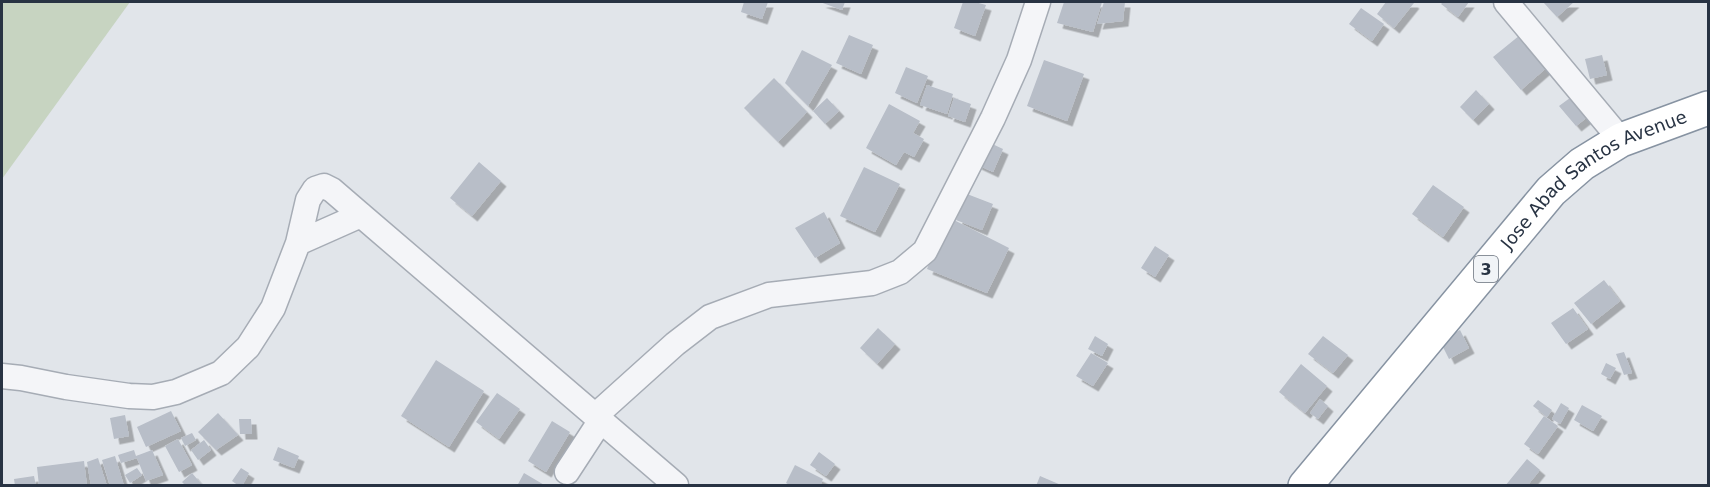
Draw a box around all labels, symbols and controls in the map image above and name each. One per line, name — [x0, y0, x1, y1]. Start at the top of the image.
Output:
street label: Jose Abad Santos Avenue — [1496, 106, 1689, 254]
road number: 3 — [1474, 256, 1498, 282]

